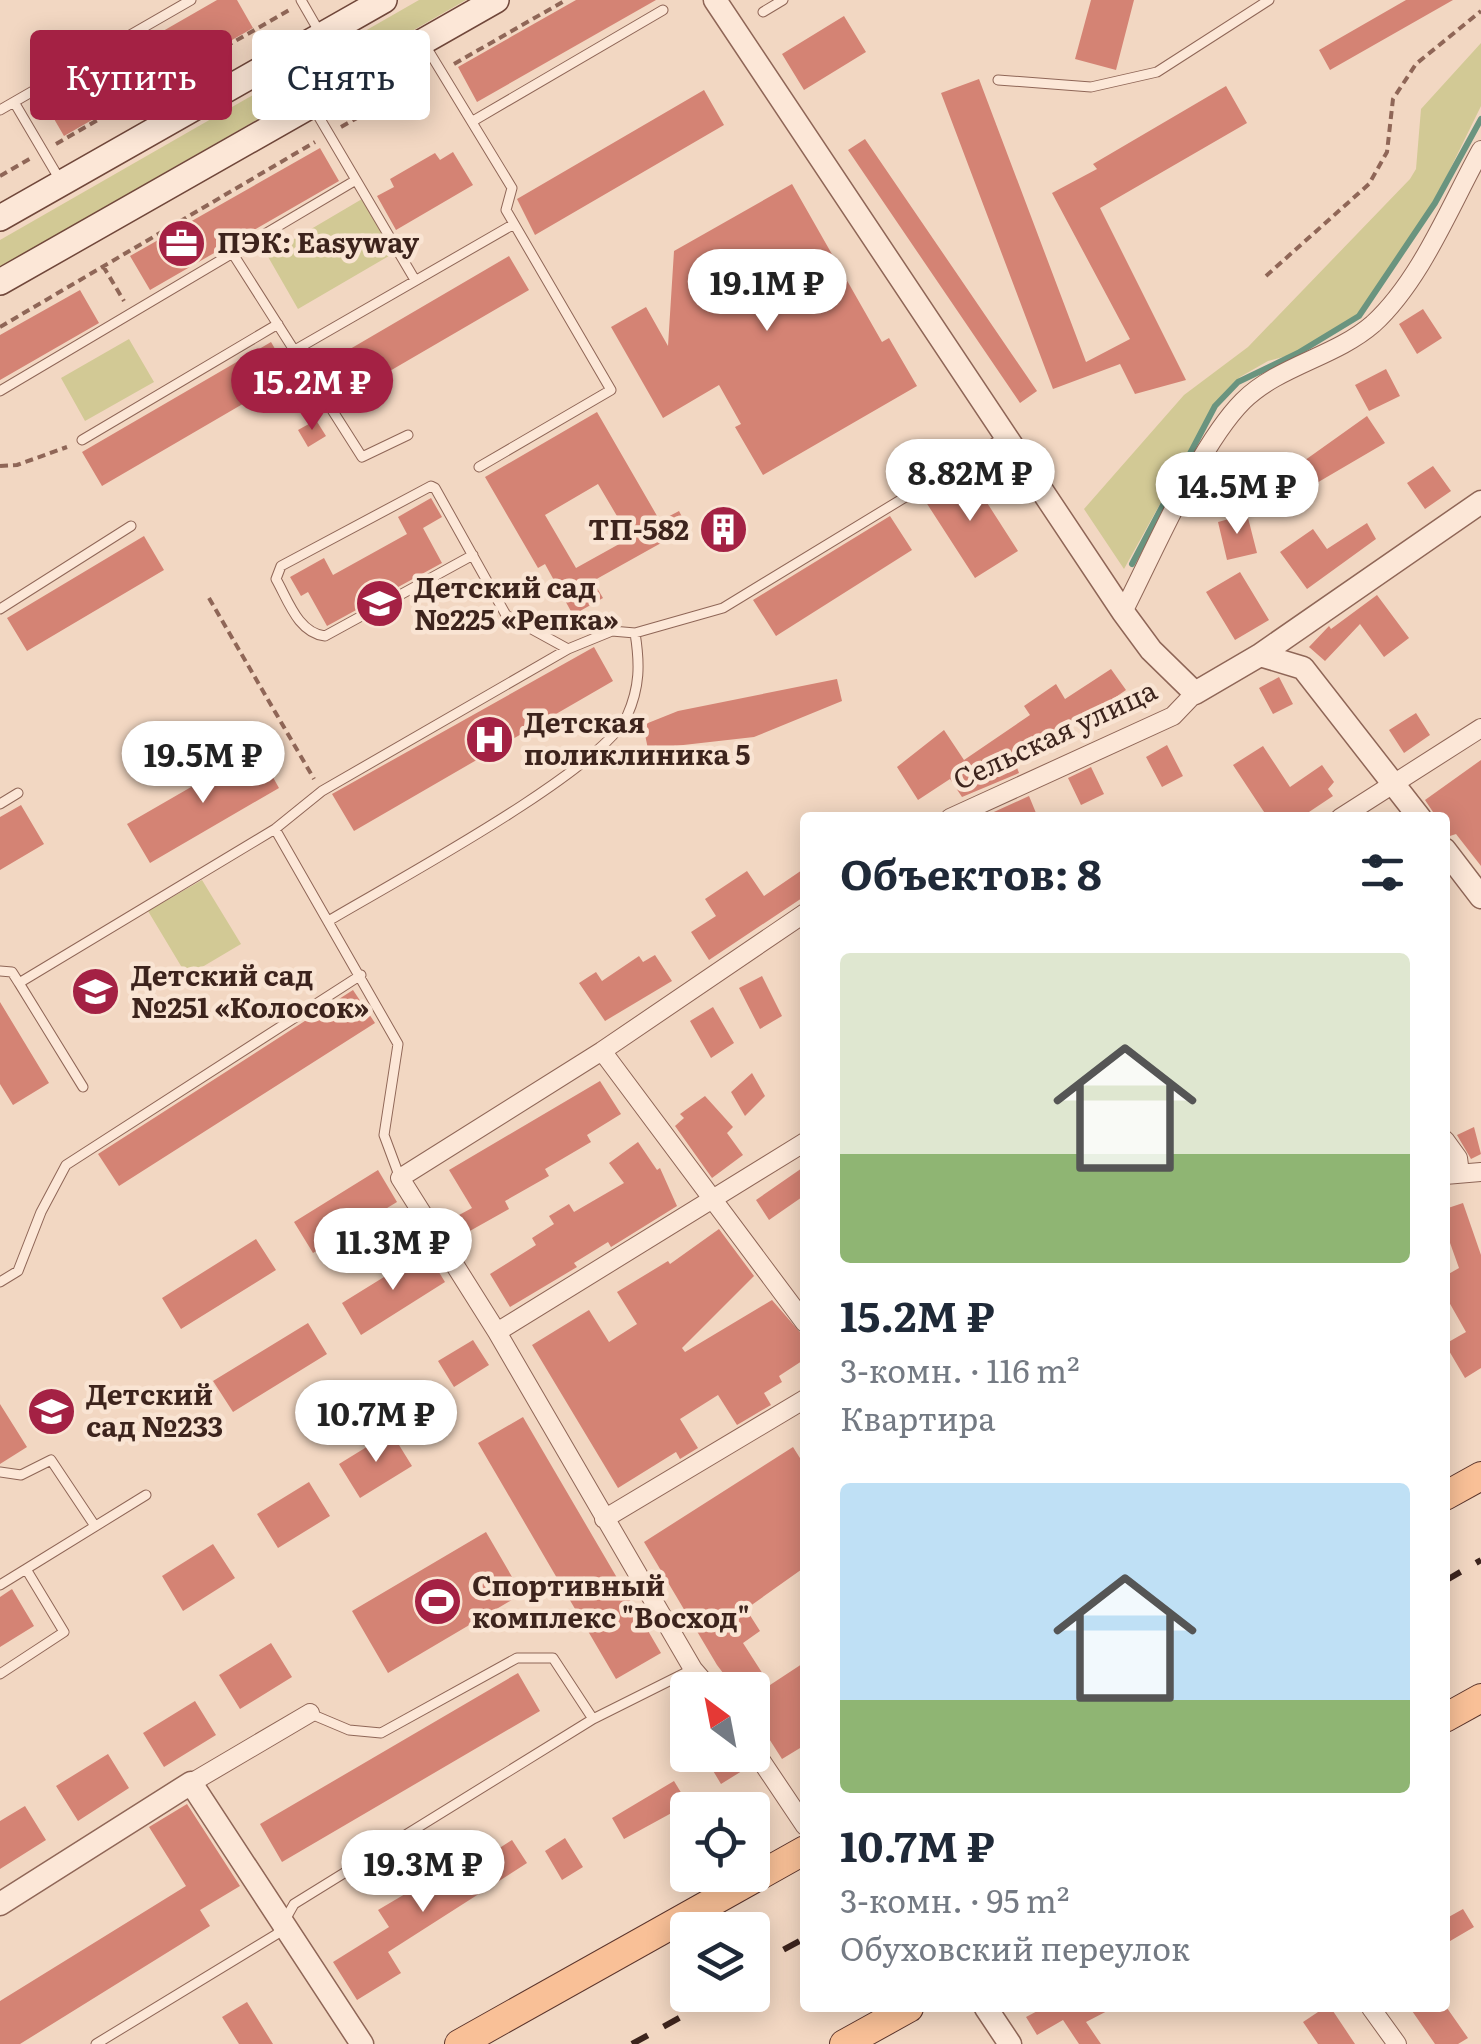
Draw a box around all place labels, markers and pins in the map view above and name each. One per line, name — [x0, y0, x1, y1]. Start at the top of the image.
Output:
office icon: ПЭК: Easyway — [156, 217, 208, 269]
place label: ПЭК: Easyway — [217, 220, 420, 262]
pin: 19.1M ₽ — [675, 249, 859, 334]
pin: 15.2M ₽ — [220, 348, 404, 433]
pin: 8.82M ₽ — [878, 439, 1062, 524]
pin: 14.5M ₽ — [1145, 452, 1329, 537]
building icon: ТП-582 — [698, 504, 750, 556]
place label: ТП-582 — [588, 507, 689, 549]
place label: Детский сад №225 «Репка» — [414, 565, 619, 639]
school or university icon: Детский сад №225 «Репка» — [353, 578, 405, 630]
place label: Детская поликлиника 5 — [524, 700, 750, 774]
hospital icon: Детская поликлиника 5 — [463, 713, 515, 765]
pin: 19.5M ₽ — [111, 721, 295, 806]
place label: Детский сад №251 «Колосок» — [131, 953, 369, 1027]
school or university icon: Детский сад №251 «Колосок» — [70, 966, 122, 1018]
pin: 11.3M ₽ — [301, 1208, 485, 1293]
place label: Детский сад №233 — [86, 1372, 223, 1446]
pin: 10.7M ₽ — [284, 1380, 468, 1465]
school or university icon: Детский сад №233 — [25, 1385, 77, 1437]
place label: Спортивный комплекс "Восход" — [472, 1563, 750, 1637]
sports icon: Спортивный комплекс "Восход" — [411, 1576, 463, 1628]
pin: 19.3M ₽ — [331, 1830, 515, 1915]

